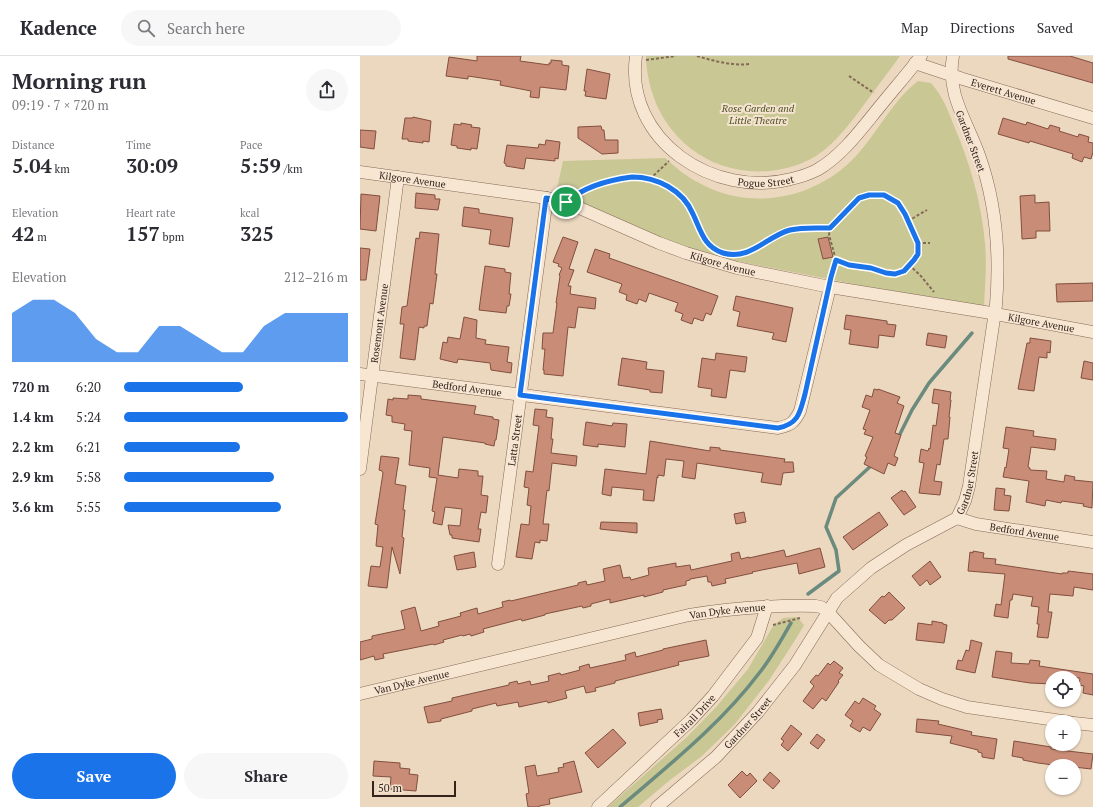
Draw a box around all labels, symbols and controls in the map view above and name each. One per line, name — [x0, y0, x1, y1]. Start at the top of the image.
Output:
search box — [121, 10, 401, 46]
text: Kadence — [20, 15, 97, 40]
icon: search — [135, 17, 157, 39]
text: Search here — [167, 18, 245, 38]
text: Map — [901, 18, 928, 37]
text: Directions — [950, 18, 1015, 37]
text: Saved — [1037, 18, 1073, 37]
text: Morning run — [12, 66, 146, 95]
button: share — [306, 69, 348, 111]
street label: Everett Avenue — [969, 76, 1037, 108]
text: 09:19 · 7 × 720 m — [12, 96, 109, 114]
park label: Rose Garden and Little Theatre — [721, 102, 795, 127]
street label: Gardner Street — [953, 108, 988, 174]
text: Distance — [12, 138, 55, 152]
text: Time — [126, 138, 151, 152]
text: Pace — [240, 138, 263, 152]
text: 5.04 — [12, 152, 52, 179]
text: 30:09 — [126, 152, 178, 179]
text: 5:59 — [240, 152, 281, 179]
text: km — [52, 162, 70, 176]
text: /km — [281, 162, 302, 176]
street label: Kilgore Avenue — [378, 169, 447, 191]
street label: Pogue Street — [737, 172, 796, 190]
pin — [549, 185, 583, 219]
icon: arrive — [555, 191, 577, 213]
text: Elevation — [12, 206, 58, 220]
text: Heart rate — [126, 206, 175, 220]
text: kcal — [240, 206, 260, 220]
text: 42 — [12, 220, 35, 247]
text: 157 — [126, 220, 160, 247]
text: 325 — [240, 220, 274, 247]
text: m — [35, 230, 47, 244]
text: bpm — [160, 230, 184, 244]
street label: Kilgore Avenue — [689, 249, 757, 279]
text: Elevation — [12, 268, 67, 286]
text: 212–216 m — [284, 268, 348, 286]
street label: Rosemont Avenue — [368, 283, 391, 364]
street label: Kilgore Avenue — [1007, 310, 1075, 335]
street label: Bedford Avenue — [432, 377, 503, 399]
text: 720 m — [12, 378, 50, 396]
text: 6:20 — [76, 378, 101, 396]
text: 1.4 km — [12, 408, 54, 426]
text: 5:24 — [76, 408, 101, 426]
street label: Latta Street — [505, 413, 525, 467]
text: 2.2 km — [12, 438, 54, 456]
text: 6:21 — [76, 438, 101, 456]
street label: Gardner Street — [954, 450, 981, 517]
text: 2.9 km — [12, 468, 54, 486]
text: 5:58 — [76, 468, 101, 486]
text: 3.6 km — [12, 498, 54, 516]
text: 5:55 — [76, 498, 101, 516]
street label: Bedford Avenue — [989, 520, 1060, 544]
street label: Van Dyke Avenue — [688, 601, 766, 622]
street label: Van Dyke Avenue — [373, 667, 450, 697]
map controls — [1045, 671, 1081, 795]
button: locate — [1045, 671, 1081, 707]
street label: Fairall Drive — [671, 692, 718, 740]
street label: Gardner Street — [721, 694, 775, 752]
button: + — [1045, 715, 1081, 751]
button: Save — [12, 753, 176, 799]
button: Share — [184, 753, 348, 799]
button: − — [1045, 759, 1081, 795]
scale bar — [372, 779, 456, 798]
text: 50 m — [378, 781, 402, 795]

